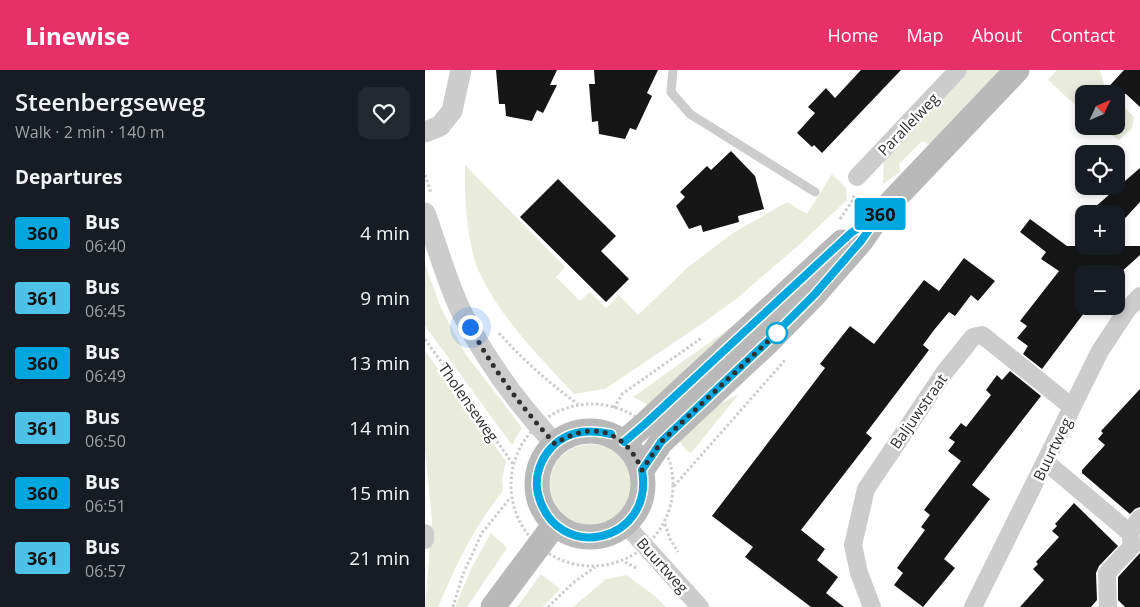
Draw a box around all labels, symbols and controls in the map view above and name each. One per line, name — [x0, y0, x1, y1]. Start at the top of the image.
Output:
text: Linewise — [25, 19, 130, 52]
text: Home — [828, 23, 878, 47]
text: Map — [906, 23, 944, 47]
text: About — [972, 23, 1022, 47]
text: Contact — [1050, 23, 1115, 47]
text: Steenbergseweg — [15, 85, 205, 118]
north arrow — [1075, 85, 1125, 135]
map controls — [1075, 85, 1125, 315]
button: heart — [358, 87, 410, 139]
street label: Parallelweg — [873, 88, 943, 160]
text: Walk · 2 min · 140 m — [15, 121, 165, 143]
button: locate — [1075, 145, 1125, 195]
text: Departures — [15, 164, 122, 190]
line badge: 360 — [851, 198, 909, 230]
text: 360 — [865, 202, 895, 226]
button: + — [1075, 205, 1125, 255]
text: Bus — [85, 209, 120, 235]
text: 4 min — [360, 220, 410, 246]
text: 360 — [27, 221, 58, 245]
text: 06:40 — [85, 235, 126, 257]
button: − — [1075, 265, 1125, 315]
text: Bus — [85, 274, 120, 300]
text: 9 min — [360, 285, 410, 311]
text: 361 — [27, 286, 58, 310]
text: 06:45 — [85, 300, 126, 322]
your location — [458, 315, 483, 340]
unlabelled marker — [766, 322, 788, 344]
text: Bus — [85, 339, 120, 365]
text: 13 min — [349, 350, 410, 376]
text: 360 — [27, 351, 58, 375]
street label: Tholenseweg — [435, 359, 503, 445]
text: 06:49 — [85, 365, 126, 387]
street label: Baljuwstraat — [885, 370, 951, 452]
text: Bus — [85, 404, 120, 430]
street label: Buurtweg — [1028, 414, 1076, 484]
text: 14 min — [349, 415, 410, 441]
text: 361 — [27, 416, 58, 440]
text: 06:50 — [85, 430, 126, 452]
text: Bus — [85, 469, 120, 495]
text: 15 min — [349, 480, 410, 506]
text: 360 — [27, 481, 58, 505]
text: 06:51 — [85, 495, 126, 517]
street label: Buurtweg — [633, 533, 693, 597]
text: Bus — [85, 534, 120, 560]
text: 21 min — [349, 545, 410, 571]
text: 361 — [27, 546, 58, 570]
text: 06:57 — [85, 560, 126, 582]

